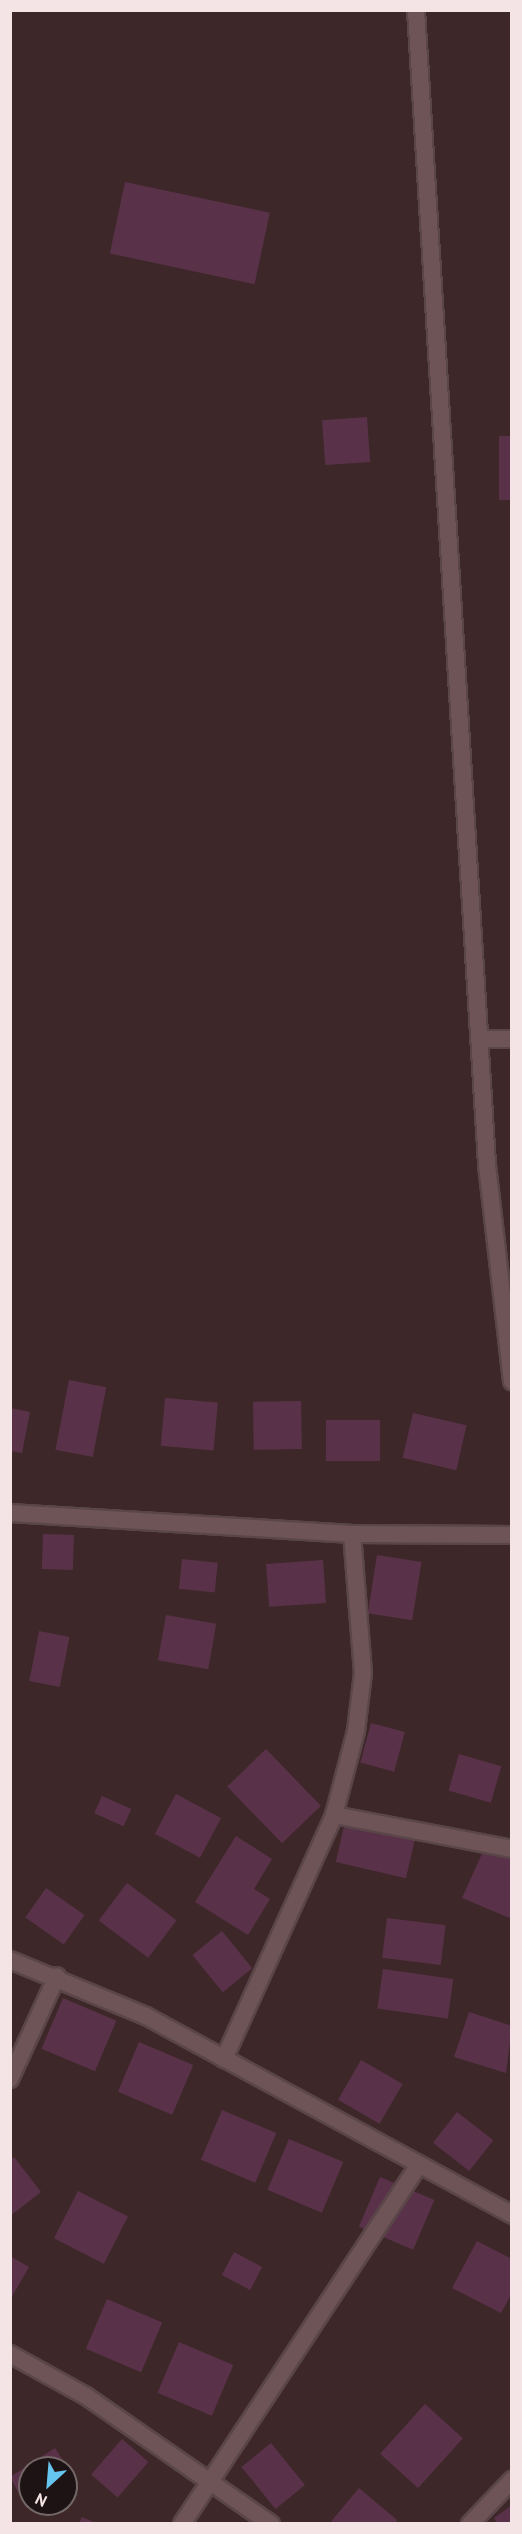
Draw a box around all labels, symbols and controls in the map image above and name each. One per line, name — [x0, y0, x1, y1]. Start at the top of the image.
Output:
north arrow — [18, 2456, 78, 2516]
text: N — [32, 2489, 50, 2512]

